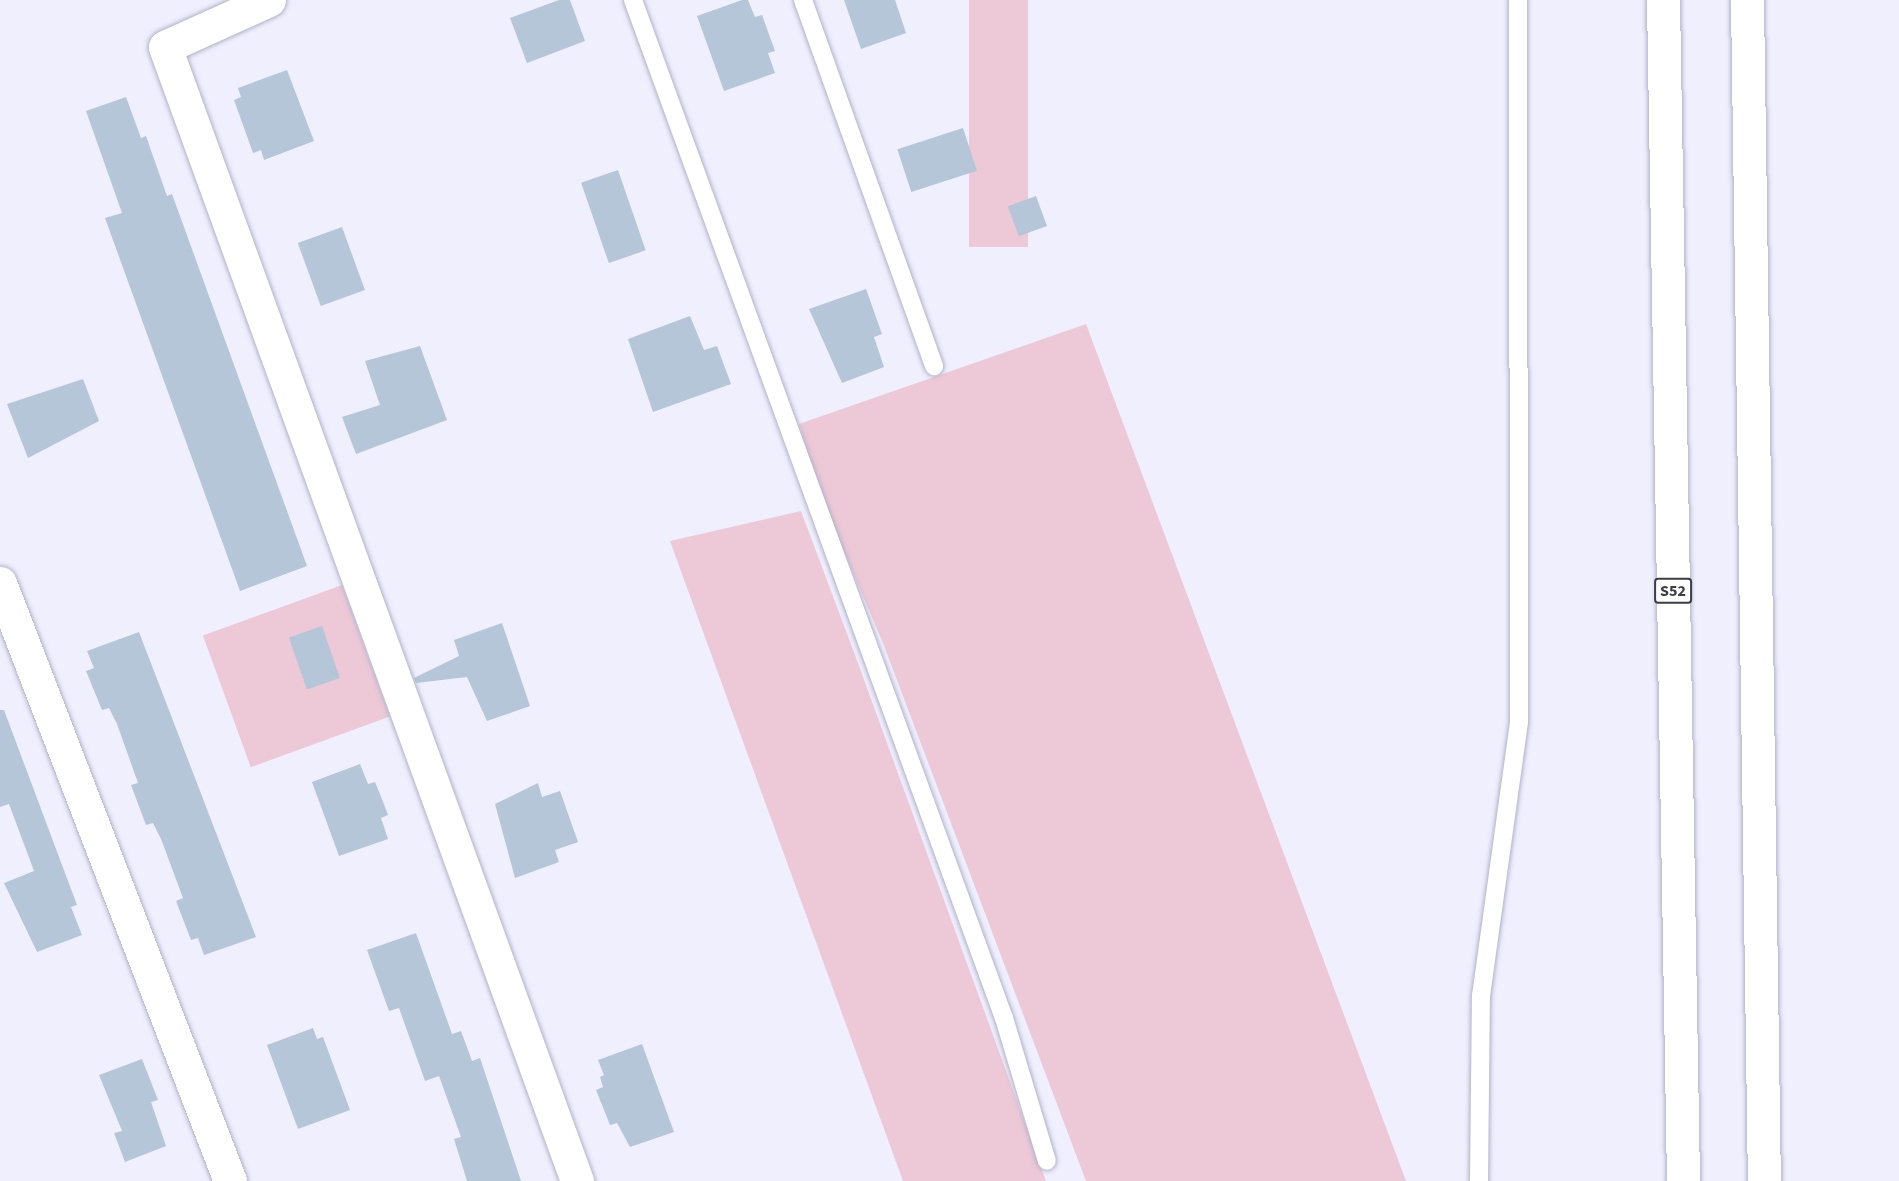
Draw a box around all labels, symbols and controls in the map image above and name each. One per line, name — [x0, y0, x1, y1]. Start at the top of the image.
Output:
road number: S52 — [1654, 578, 1692, 604]

